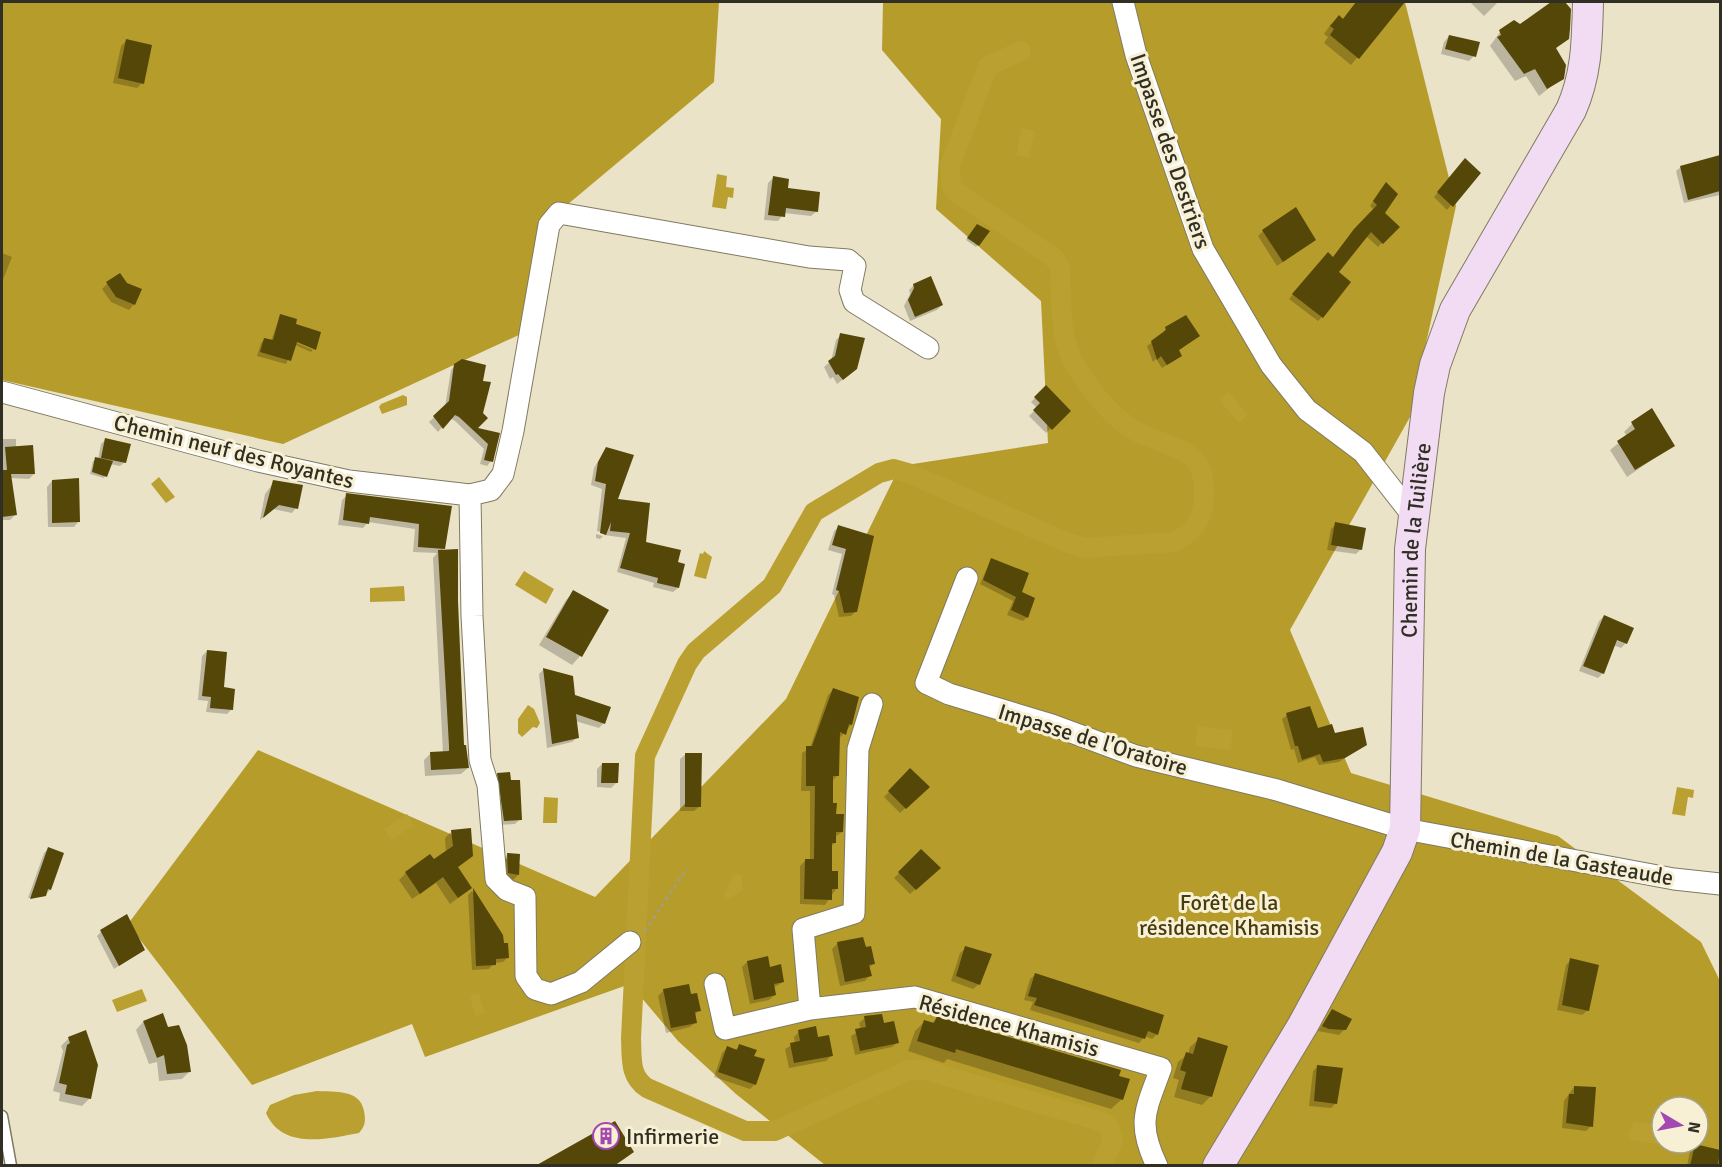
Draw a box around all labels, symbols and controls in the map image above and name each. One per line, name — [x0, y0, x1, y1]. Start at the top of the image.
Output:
street label: Impasse des Destriers — [1124, 50, 1217, 252]
street label: Chemin neuf des Royantes — [111, 409, 357, 494]
street label: Chemin de la Tuilière — [1395, 441, 1437, 638]
street label: Impasse de l'Oratoire — [995, 698, 1191, 781]
street label: Chemin de la Gasteaude — [1448, 826, 1675, 891]
park label: Forêt de la résidence Khamisis — [1139, 889, 1319, 941]
street label: Résidence Khamisis — [916, 988, 1102, 1063]
north arrow — [1650, 1095, 1710, 1155]
text: N — [1683, 1120, 1705, 1135]
building icon: Infirmerie — [591, 1121, 621, 1151]
place label: Infirmerie — [626, 1123, 719, 1150]

